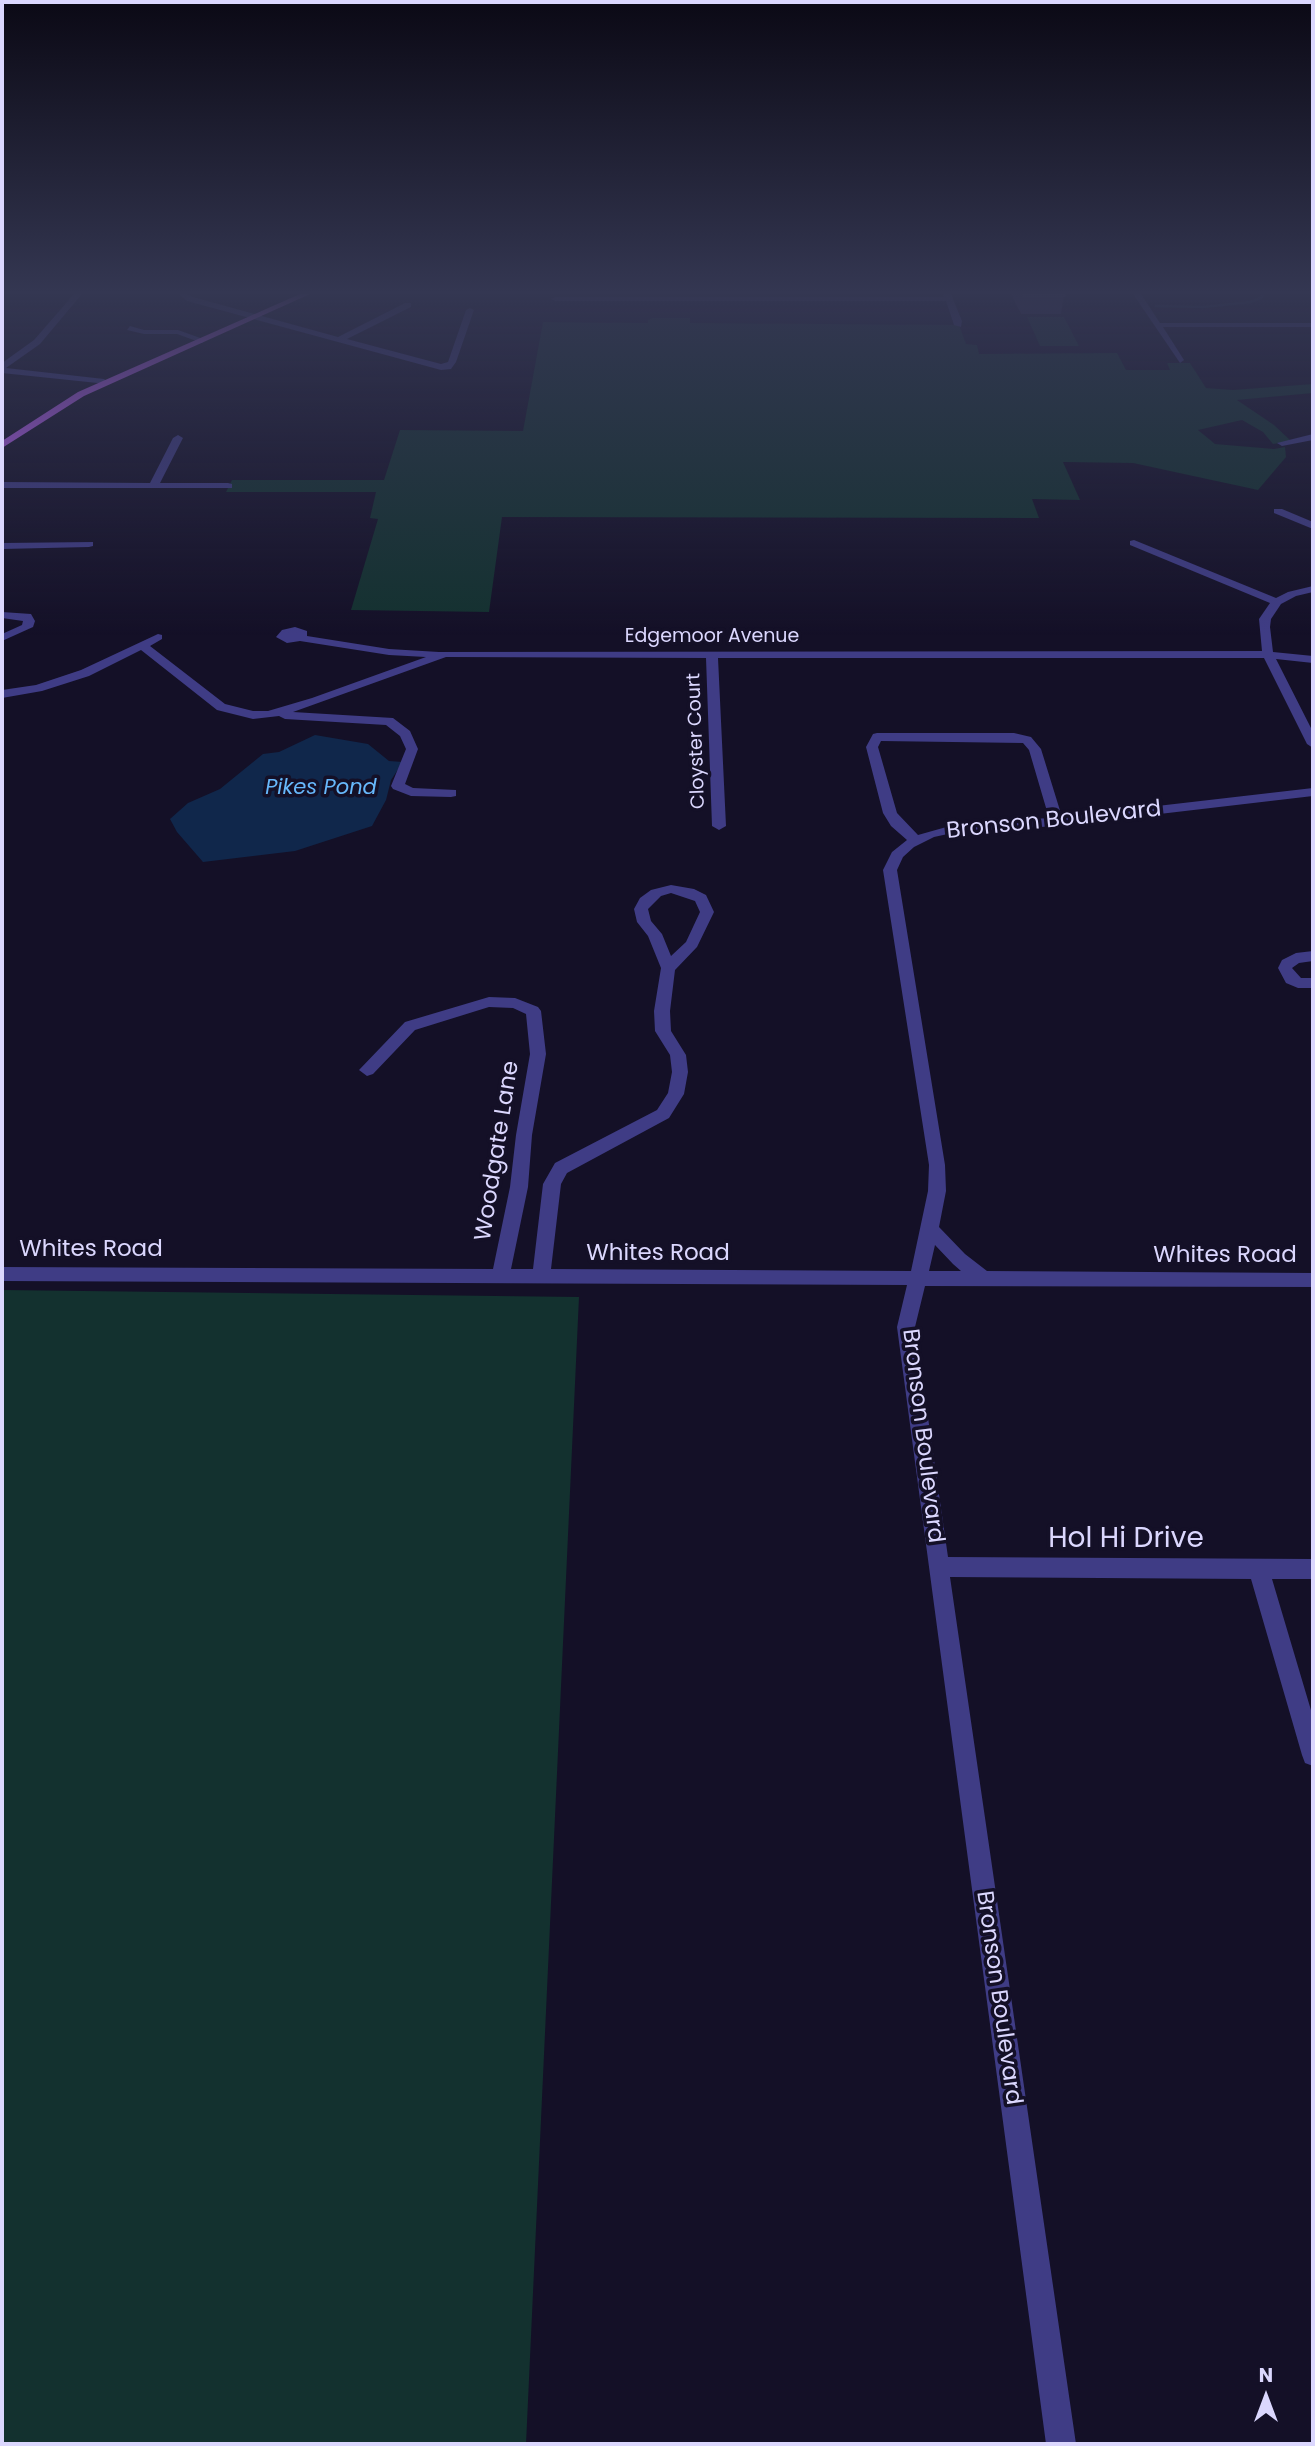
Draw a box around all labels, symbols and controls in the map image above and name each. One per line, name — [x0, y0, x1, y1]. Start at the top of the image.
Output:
street label: Edgemoor Avenue — [625, 626, 799, 648]
street label: Cloyster Court — [683, 673, 711, 809]
water label: Pikes Pond — [265, 776, 377, 802]
street label: Bronson Boulevard — [945, 796, 1163, 846]
street label: Woodgate Lane — [470, 1059, 526, 1243]
street label: Whites Road — [19, 1236, 163, 1264]
street label: Whites Road — [586, 1240, 730, 1268]
street label: Whites Road — [1153, 1242, 1297, 1270]
street label: Bronson Boulevard — [895, 1327, 949, 1545]
street label: Hol Hi Drive — [1048, 1523, 1204, 1557]
street label: Bronson Boulevard — [969, 1889, 1027, 2107]
north arrow — [1231, 2362, 1301, 2432]
text: N — [1259, 2362, 1273, 2389]

